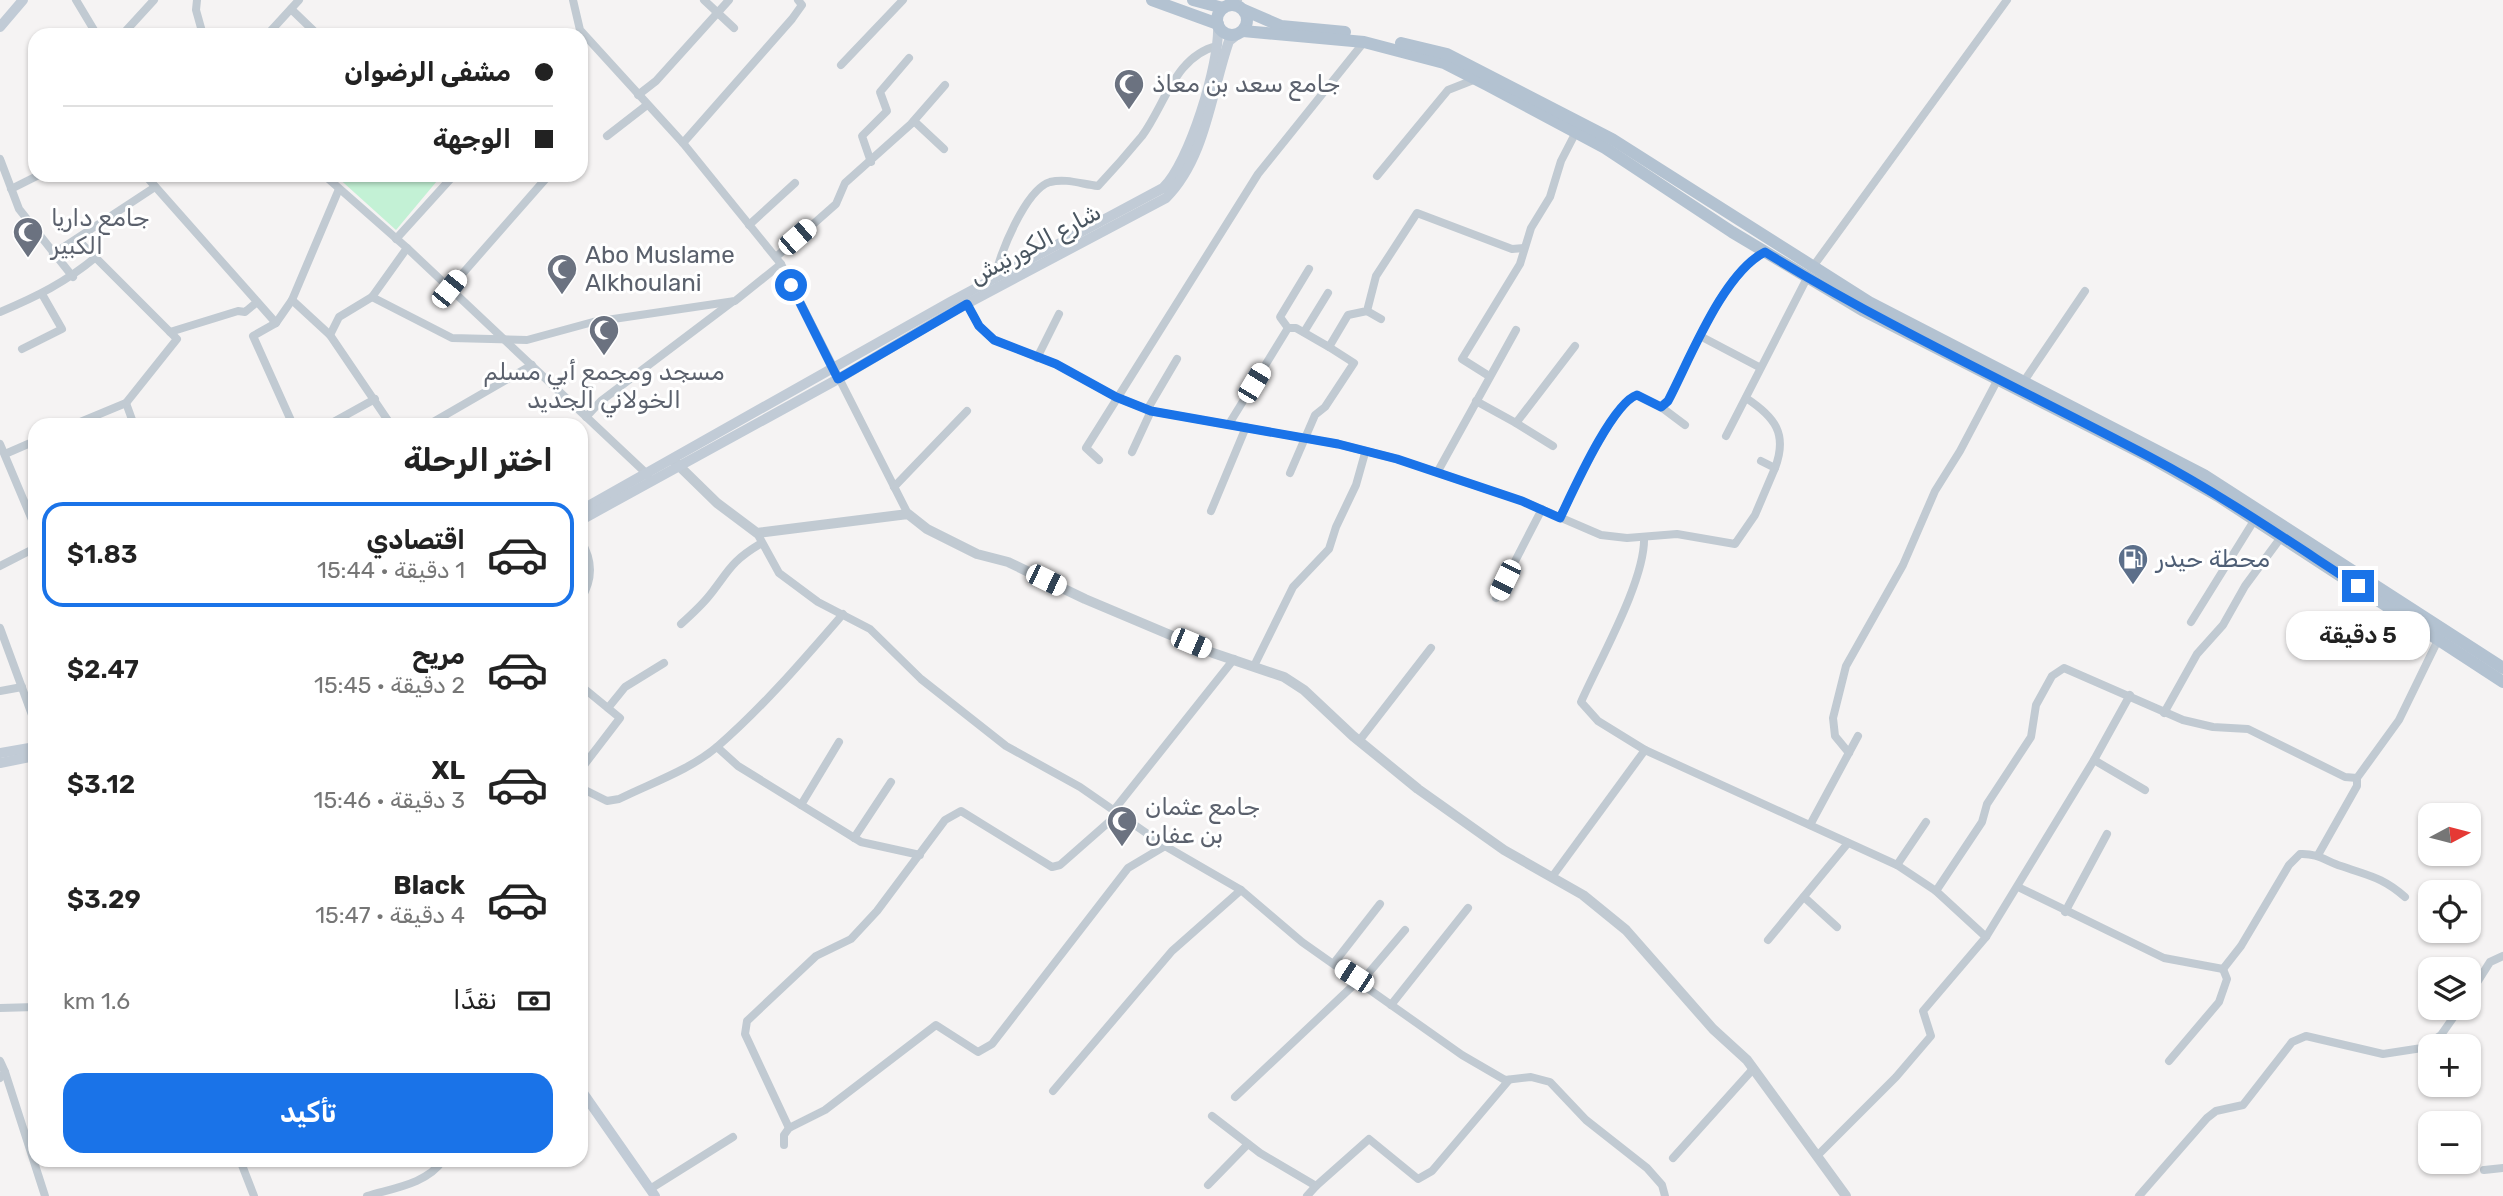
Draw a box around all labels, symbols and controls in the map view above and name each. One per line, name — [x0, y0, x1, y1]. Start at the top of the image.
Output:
text: مشفى الرضوان — [344, 57, 511, 88]
mosque icon: جامع سعد بن معاذ — [1112, 67, 1146, 111]
place label: جامع سعد بن معاذ — [1152, 70, 1340, 101]
text: الوجهة — [433, 124, 511, 155]
street label: شارع الكورنيش — [964, 198, 1107, 292]
place label: جامع داريا الكبير — [49, 204, 150, 260]
mosque icon: جامع داريا الكبير — [11, 215, 45, 259]
car — [775, 215, 820, 259]
place label: Abo Muslame Alkhoulani — [585, 241, 735, 297]
mosque icon: Abo Muslame Alkhoulani — [545, 252, 579, 296]
car — [428, 266, 471, 312]
route start — [775, 269, 807, 301]
mosque icon: مسجد ومجمع أبي مسلم الخولاني الجديد — [587, 313, 621, 357]
place label: مسجد ومجمع أبي مسلم الخولاني الجديد — [483, 358, 725, 418]
car — [1235, 360, 1274, 406]
text: اختر الرحلة — [403, 441, 553, 479]
icon: car — [486, 523, 549, 586]
text: اقتصادي — [366, 525, 465, 556]
text: $1.83 — [67, 539, 138, 570]
fuel station icon: محطة حيدر — [2116, 542, 2150, 586]
place label: محطة حيدر — [2154, 545, 2270, 573]
text: 1 دقيقة · 15:44 — [317, 556, 465, 584]
car — [1487, 557, 1524, 603]
car — [1023, 561, 1070, 599]
route end — [2342, 570, 2374, 602]
callout: 5 دقيقة — [2286, 610, 2430, 660]
text: 5 دقيقة — [2319, 621, 2397, 649]
car — [1168, 625, 1215, 661]
icon: car — [486, 638, 549, 701]
text: مريح — [412, 640, 465, 671]
text: $2.47 — [67, 654, 139, 685]
text: 2 دقيقة · 15:45 — [314, 671, 465, 699]
icon: car — [486, 753, 549, 816]
text: XL — [432, 755, 465, 786]
text: $3.12 — [67, 769, 135, 800]
text: 3 دقيقة · 15:46 — [314, 786, 465, 814]
place label: جامع عثمان بن عفان — [1145, 793, 1260, 849]
north arrow — [2418, 803, 2482, 866]
map controls — [2418, 803, 2481, 1174]
mosque icon: جامع عثمان بن عفان — [1105, 804, 1139, 848]
icon: car — [486, 868, 549, 931]
text: Black — [393, 870, 465, 901]
button: locate — [2418, 880, 2481, 943]
text: $3.29 — [67, 884, 141, 915]
text: 4 دقيقة · 15:47 — [315, 901, 465, 929]
car — [1331, 956, 1378, 996]
button: layers — [2418, 957, 2481, 1020]
icon: cash — [515, 982, 553, 1020]
text: نقدًا — [453, 985, 497, 1016]
text: 1.6 km — [63, 987, 130, 1015]
button: + — [2418, 1034, 2481, 1097]
button: تأكيد — [63, 1073, 553, 1153]
button: − — [2418, 1111, 2481, 1174]

